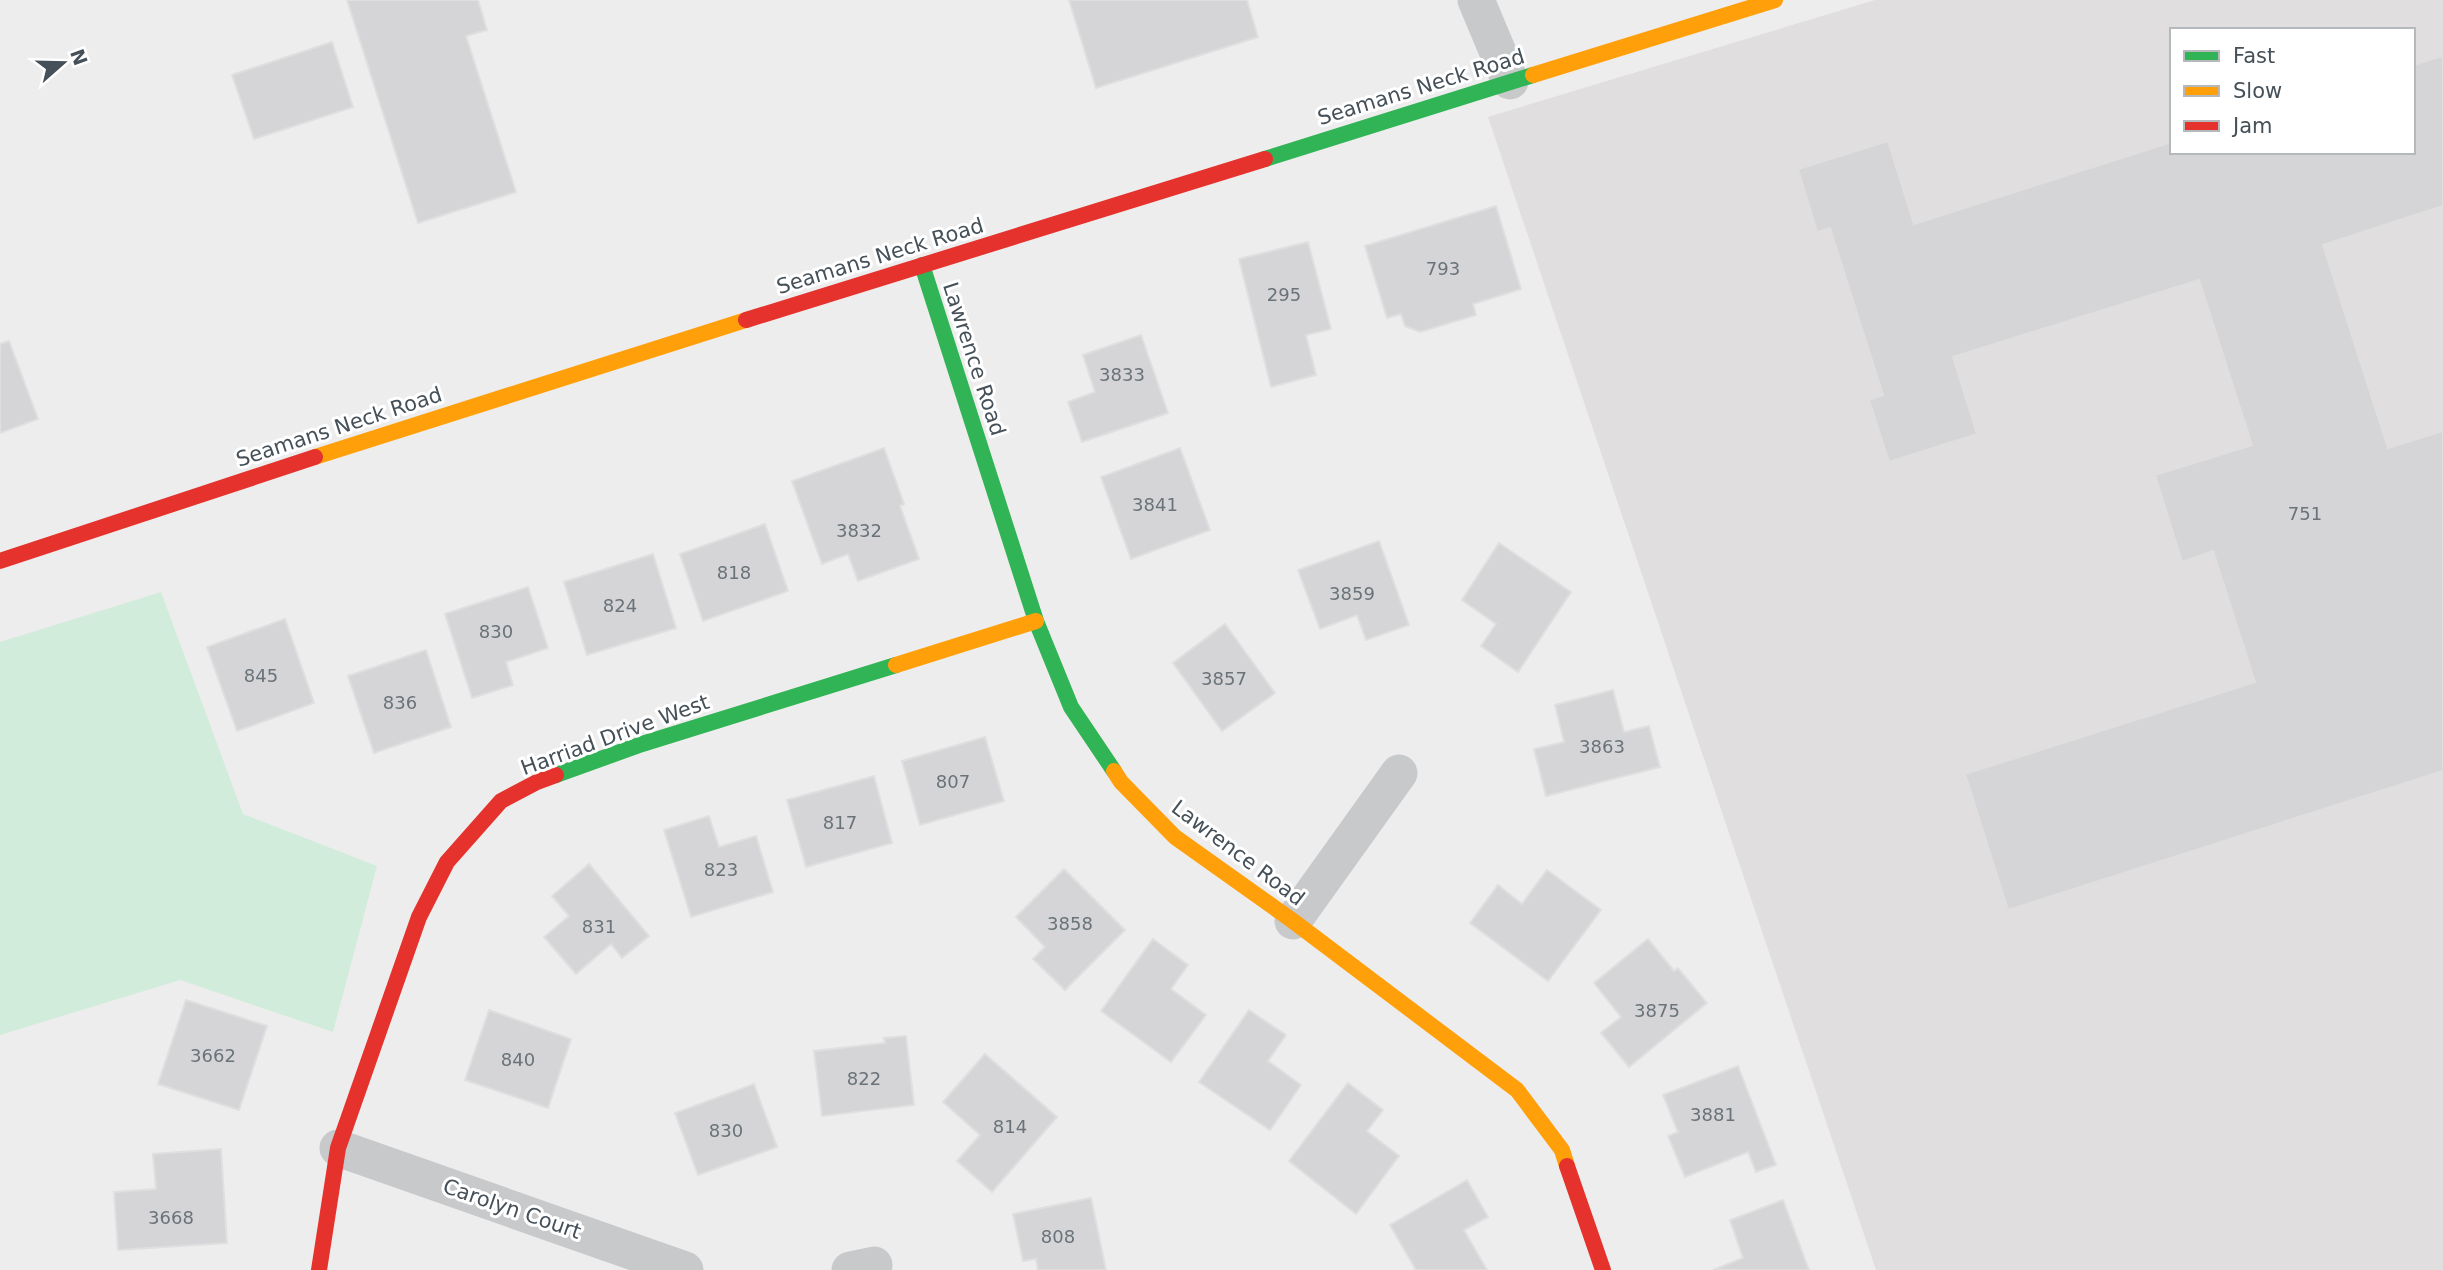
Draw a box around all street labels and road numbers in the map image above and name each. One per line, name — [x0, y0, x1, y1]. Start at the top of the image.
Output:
street label: Seamans Neck Road — [1315, 44, 1527, 130]
street label: Seamans Neck Road — [774, 213, 986, 299]
street label: Lawrence Road — [938, 279, 1010, 439]
street label: Seamans Neck Road — [233, 382, 445, 472]
street label: Harriad Drive West — [518, 690, 712, 780]
street label: Lawrence Road — [1167, 795, 1309, 911]
street label: Carolyn Court — [440, 1174, 584, 1244]

